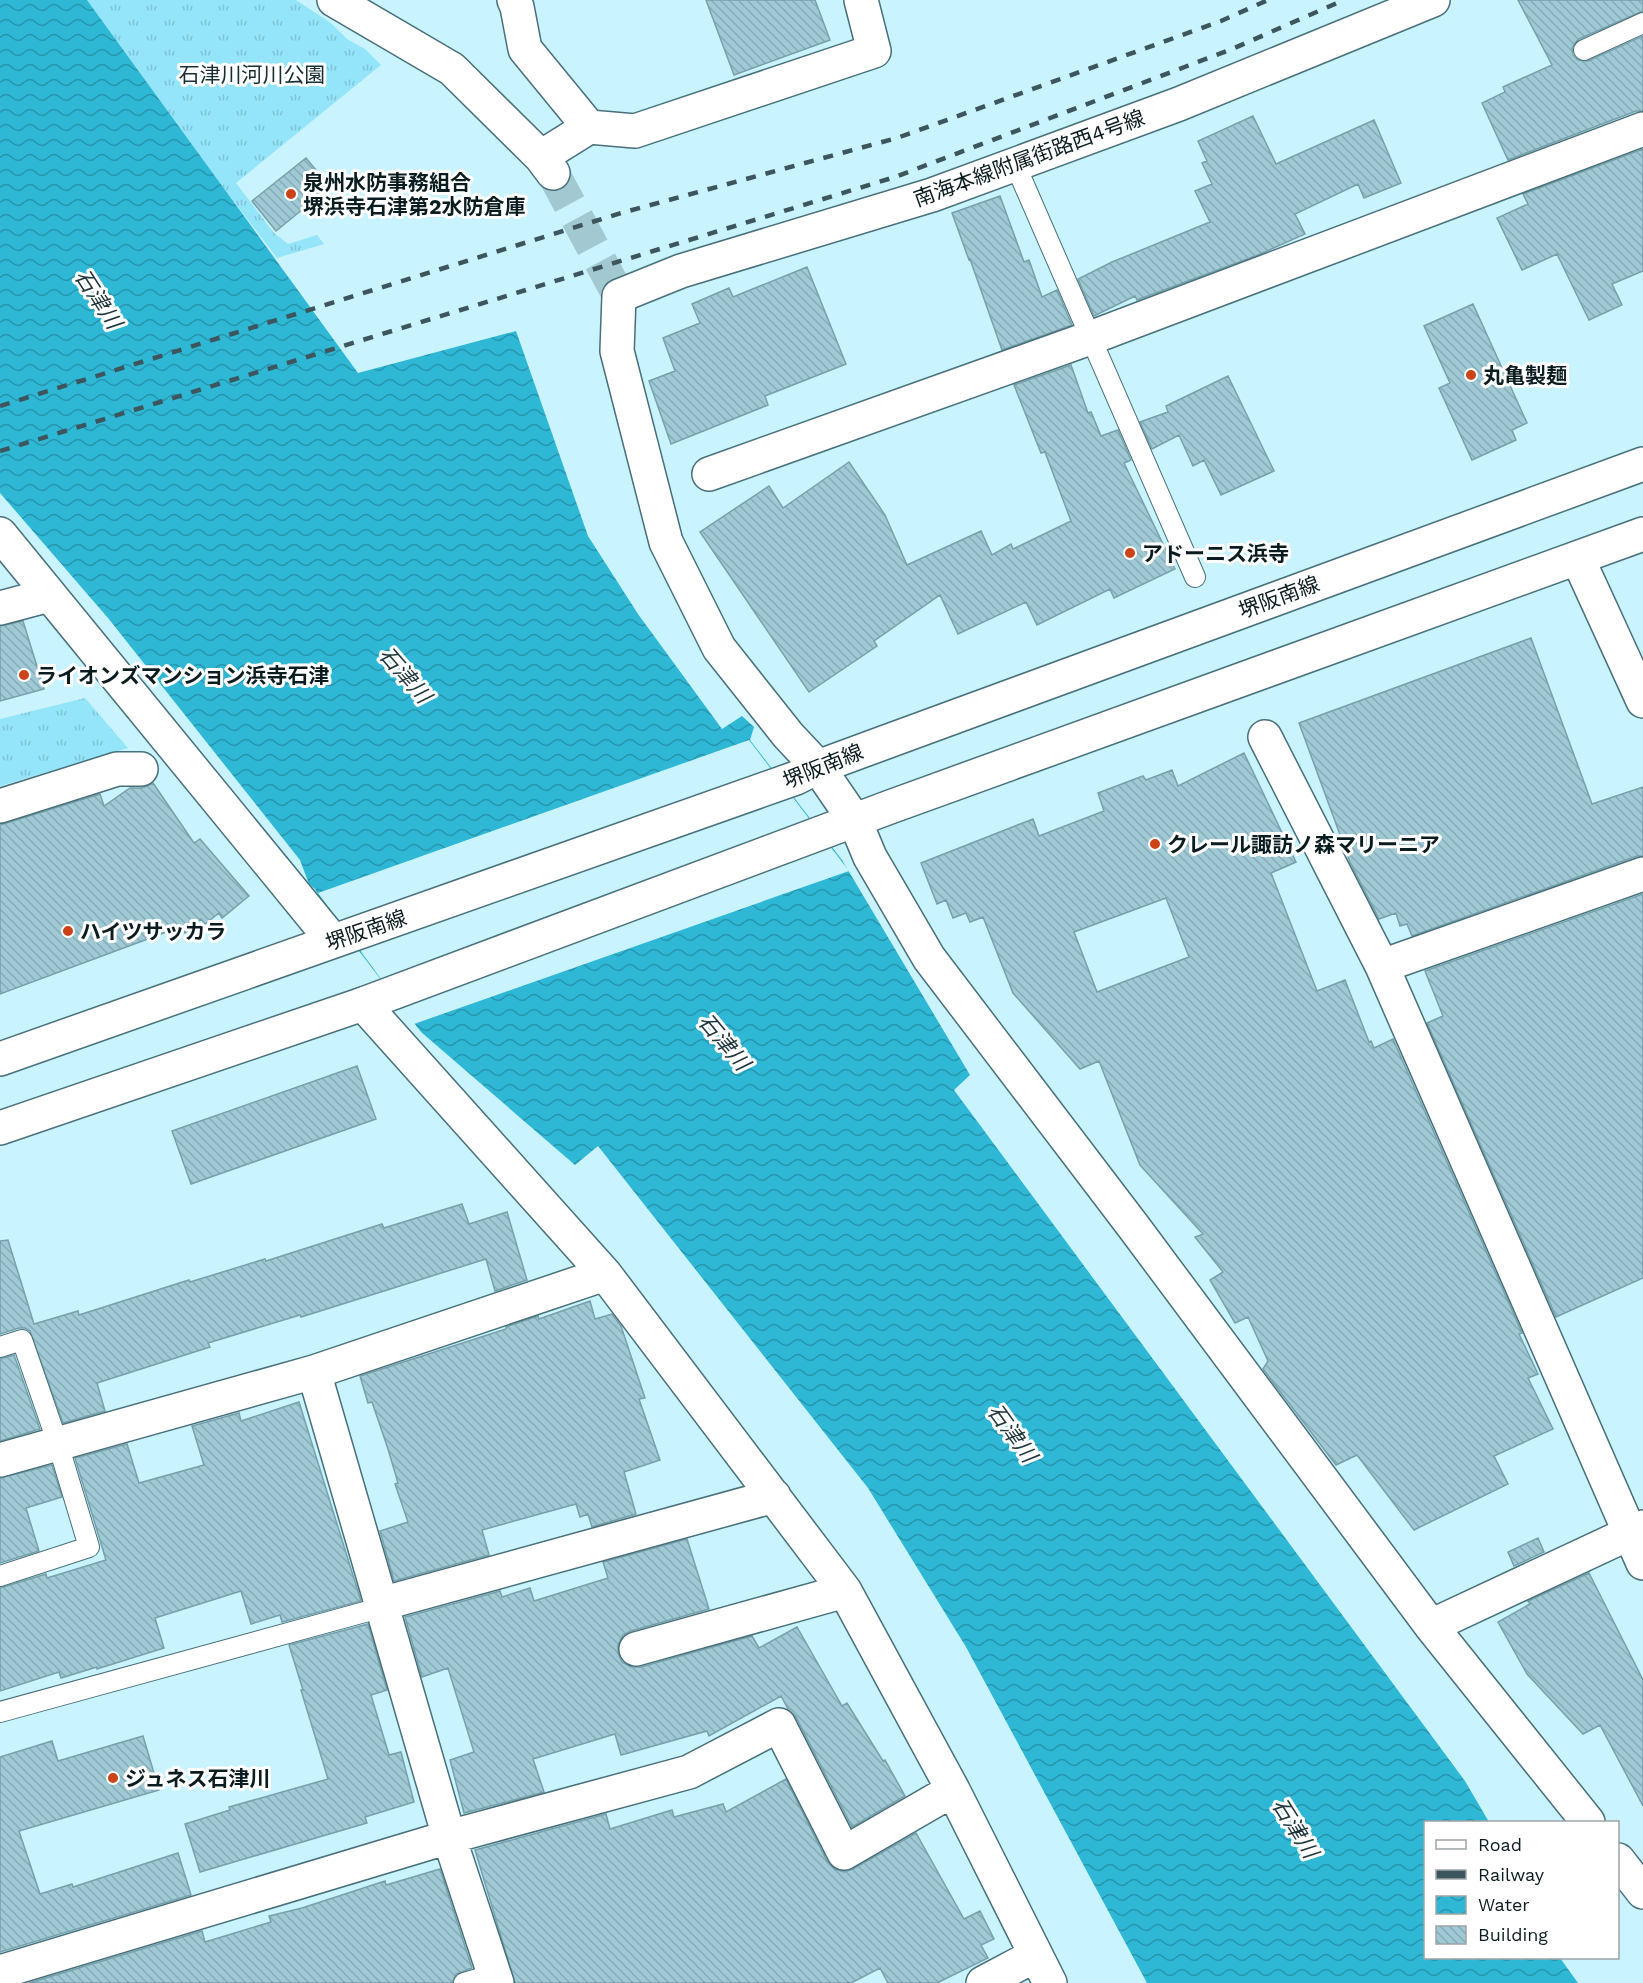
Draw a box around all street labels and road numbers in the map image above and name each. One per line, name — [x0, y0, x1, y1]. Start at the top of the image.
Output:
street label: 南海本線附属街路西4号線 — [910, 105, 1148, 211]
street label: 堺阪南線 — [1235, 571, 1323, 623]
street label: 堺阪南線 — [779, 739, 867, 793]
street label: 堺阪南線 — [322, 905, 410, 955]

